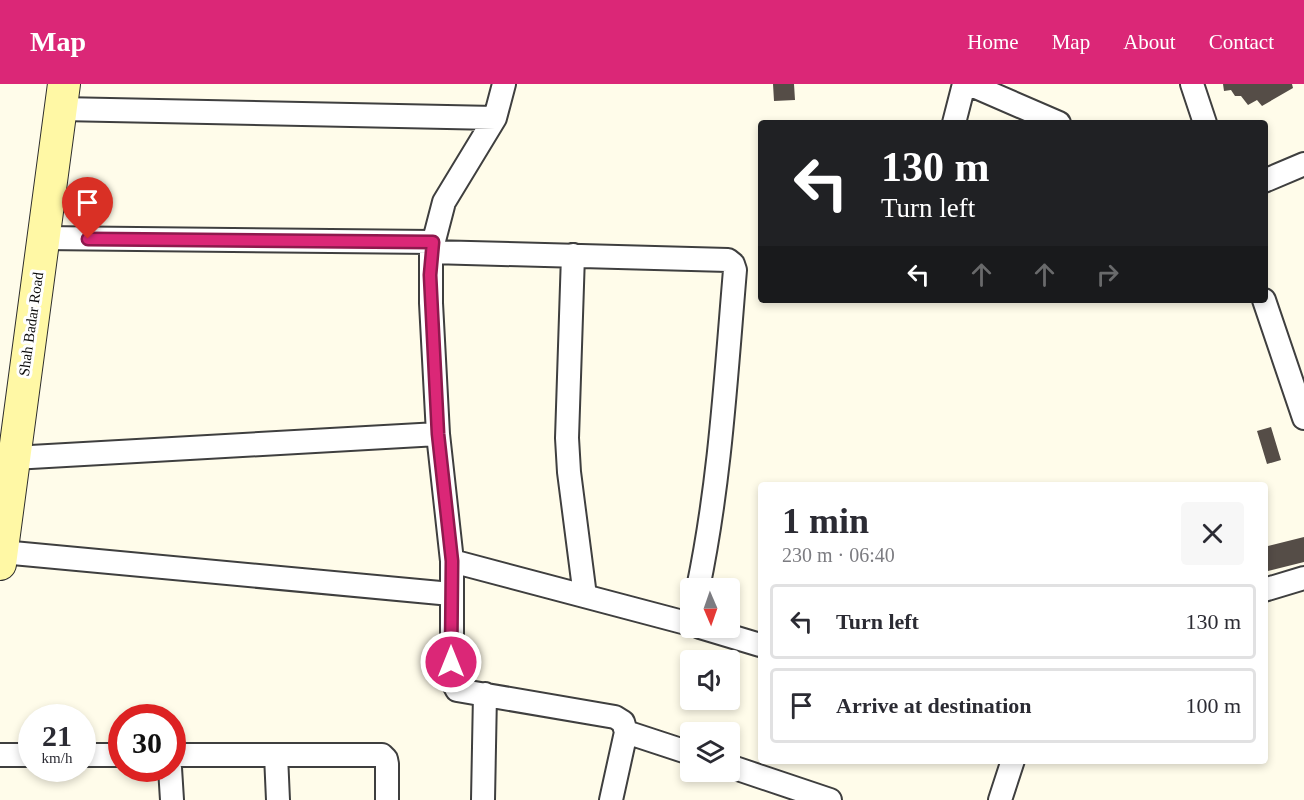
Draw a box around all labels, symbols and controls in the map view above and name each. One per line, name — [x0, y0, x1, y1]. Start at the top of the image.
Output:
text: Map — [30, 26, 86, 57]
text: Home — [967, 30, 1019, 54]
text: Map — [1052, 30, 1090, 54]
text: About — [1123, 30, 1176, 54]
text: Contact — [1209, 30, 1274, 54]
icon: left — [782, 144, 860, 222]
text: 130 m — [881, 144, 990, 190]
pin — [62, 177, 113, 239]
icon: arrive — [71, 186, 104, 219]
text: Turn left — [881, 193, 975, 223]
icon: left — [902, 258, 935, 291]
icon: ahead — [965, 258, 998, 291]
icon: ahead — [1028, 258, 1061, 291]
icon: right — [1091, 258, 1124, 291]
street label: Shah Badar Road — [16, 270, 46, 377]
text: 1 min — [782, 501, 869, 541]
button: close — [1181, 502, 1244, 565]
text: 230 m · 06:40 — [782, 544, 895, 566]
north arrow — [680, 578, 740, 638]
map controls — [680, 578, 740, 782]
icon: left — [785, 605, 818, 638]
text: Turn left — [836, 609, 919, 634]
text: 130 m — [1185, 609, 1241, 634]
position arrow — [419, 630, 483, 694]
button: sound — [680, 650, 740, 710]
icon: arrive — [785, 689, 818, 722]
text: Arrive at destination — [836, 693, 1032, 718]
text: 100 m — [1185, 693, 1241, 718]
speed limit sign: 30 — [108, 704, 186, 782]
text: 21 — [42, 719, 72, 752]
button: layers — [680, 722, 740, 782]
text: km/h — [42, 750, 72, 766]

